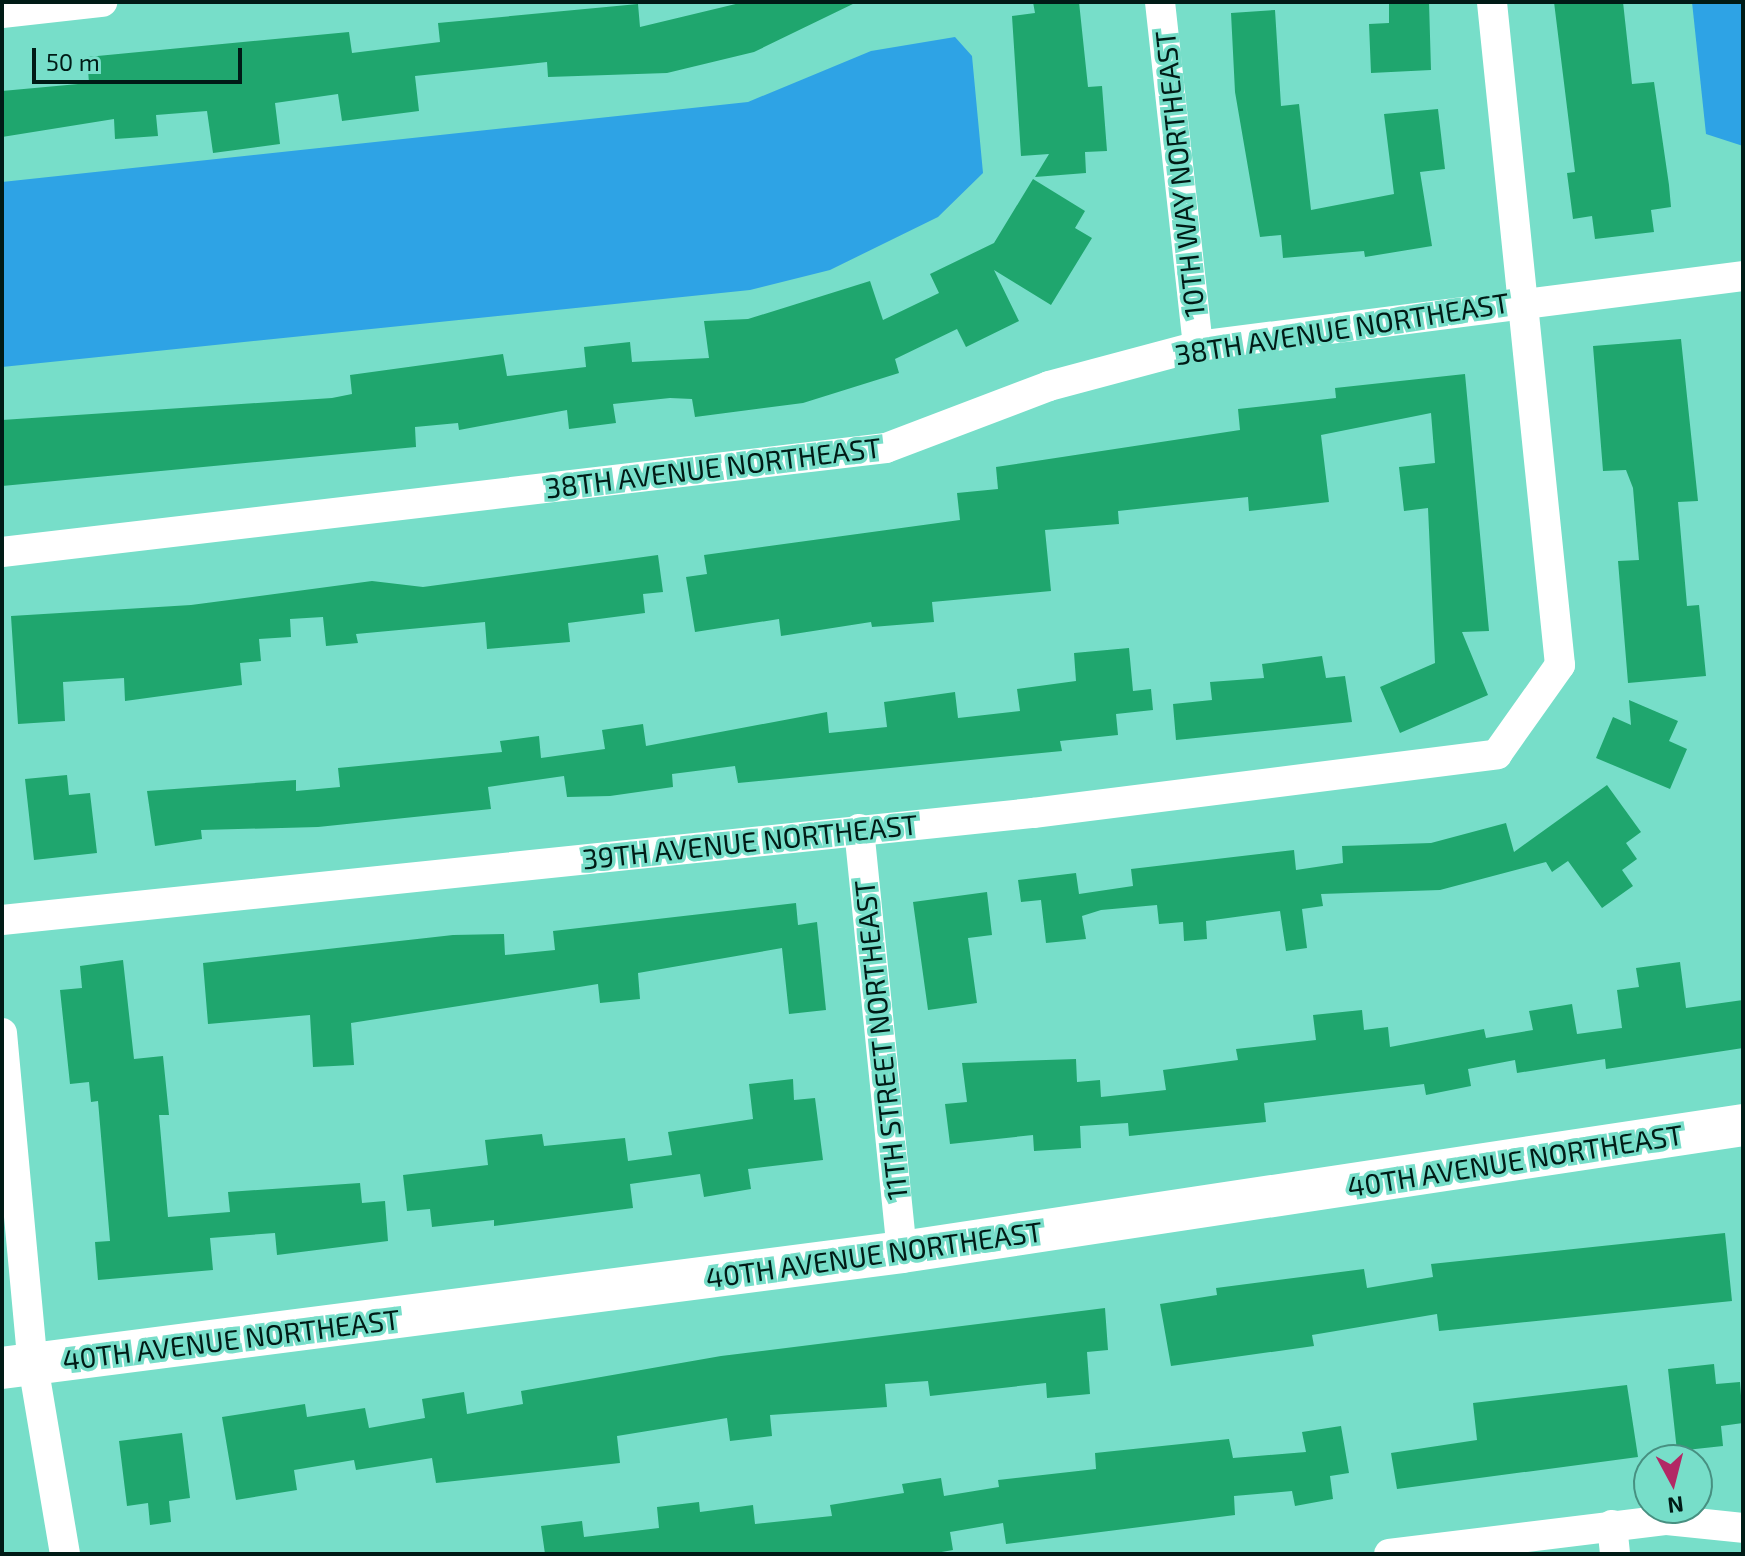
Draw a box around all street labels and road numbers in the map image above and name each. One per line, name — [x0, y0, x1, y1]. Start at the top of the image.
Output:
street label: 10TH WAY NORTHEAST — [1147, 29, 1211, 319]
street label: 38TH AVENUE NORTHEAST — [1172, 285, 1512, 371]
street label: 38TH AVENUE NORTHEAST — [543, 430, 883, 504]
street label: 39TH AVENUE NORTHEAST — [580, 807, 920, 875]
street label: 11TH STREET NORTHEAST — [846, 878, 914, 1202]
street label: 40TH AVENUE NORTHEAST — [1344, 1117, 1686, 1203]
street label: 40TH AVENUE NORTHEAST — [703, 1214, 1045, 1294]
street label: 40TH AVENUE NORTHEAST — [60, 1302, 402, 1376]

